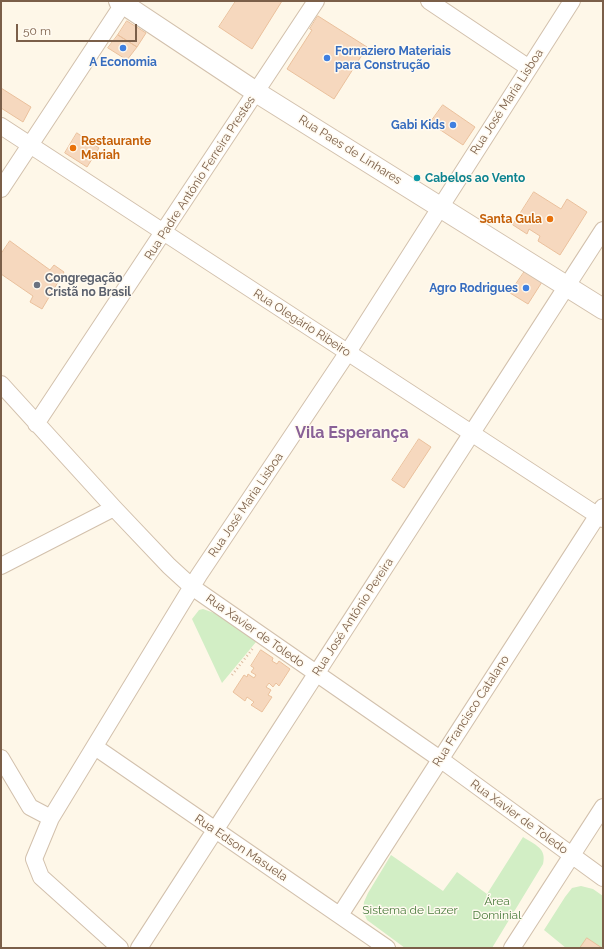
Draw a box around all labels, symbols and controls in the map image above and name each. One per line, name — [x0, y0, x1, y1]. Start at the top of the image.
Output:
scale bar — [18, 16, 139, 42]
text: 50 m — [23, 24, 51, 38]
marker: A Economia — [118, 43, 128, 53]
place label: Fornaziero Materiais para Construção — [335, 44, 451, 72]
street label: Rua José Maria Lisboa — [467, 46, 547, 158]
marker: Fornaziero Materiais para Construção — [322, 53, 332, 63]
place label: A Economia — [89, 55, 157, 69]
street label: Rua Padre Antônio Ferreira Prestes — [142, 93, 258, 263]
street label: Rua Paes de Linhares — [296, 112, 404, 188]
place label: Gabi Kids — [391, 118, 445, 132]
marker: Gabi Kids — [448, 120, 458, 130]
place label: Restaurante Mariah — [81, 134, 151, 162]
marker: Restaurante Mariah — [68, 143, 78, 153]
place label: Cabelos ao Vento — [425, 171, 525, 185]
marker: Cabelos ao Vento — [412, 173, 422, 183]
place label: Santa Gula — [479, 212, 542, 226]
marker: Santa Gula — [545, 214, 555, 224]
place label: Congregação Cristã no Brasil — [45, 271, 131, 299]
marker: Congregação Cristã no Brasil — [32, 280, 42, 290]
place label: Agro Rodrigues — [429, 281, 518, 295]
marker: Agro Rodrigues — [521, 283, 531, 293]
street label: Rua Olegário Ribeiro — [251, 286, 353, 360]
district label: Vila Esperança — [295, 423, 409, 443]
street label: Rua José Maria Lisboa — [206, 450, 286, 560]
street label: Rua José Antônio Pereira — [309, 555, 397, 679]
street label: Rua Xavier de Toledo — [203, 591, 307, 671]
street label: Rua Francisco Catalano — [430, 653, 512, 769]
street label: Rua Xavier de Toledo — [467, 777, 571, 857]
street label: Rua Edson Masuela — [192, 812, 290, 884]
park label: Área Dominial — [473, 894, 521, 922]
park label: Sistema de Lazer — [362, 903, 458, 917]

